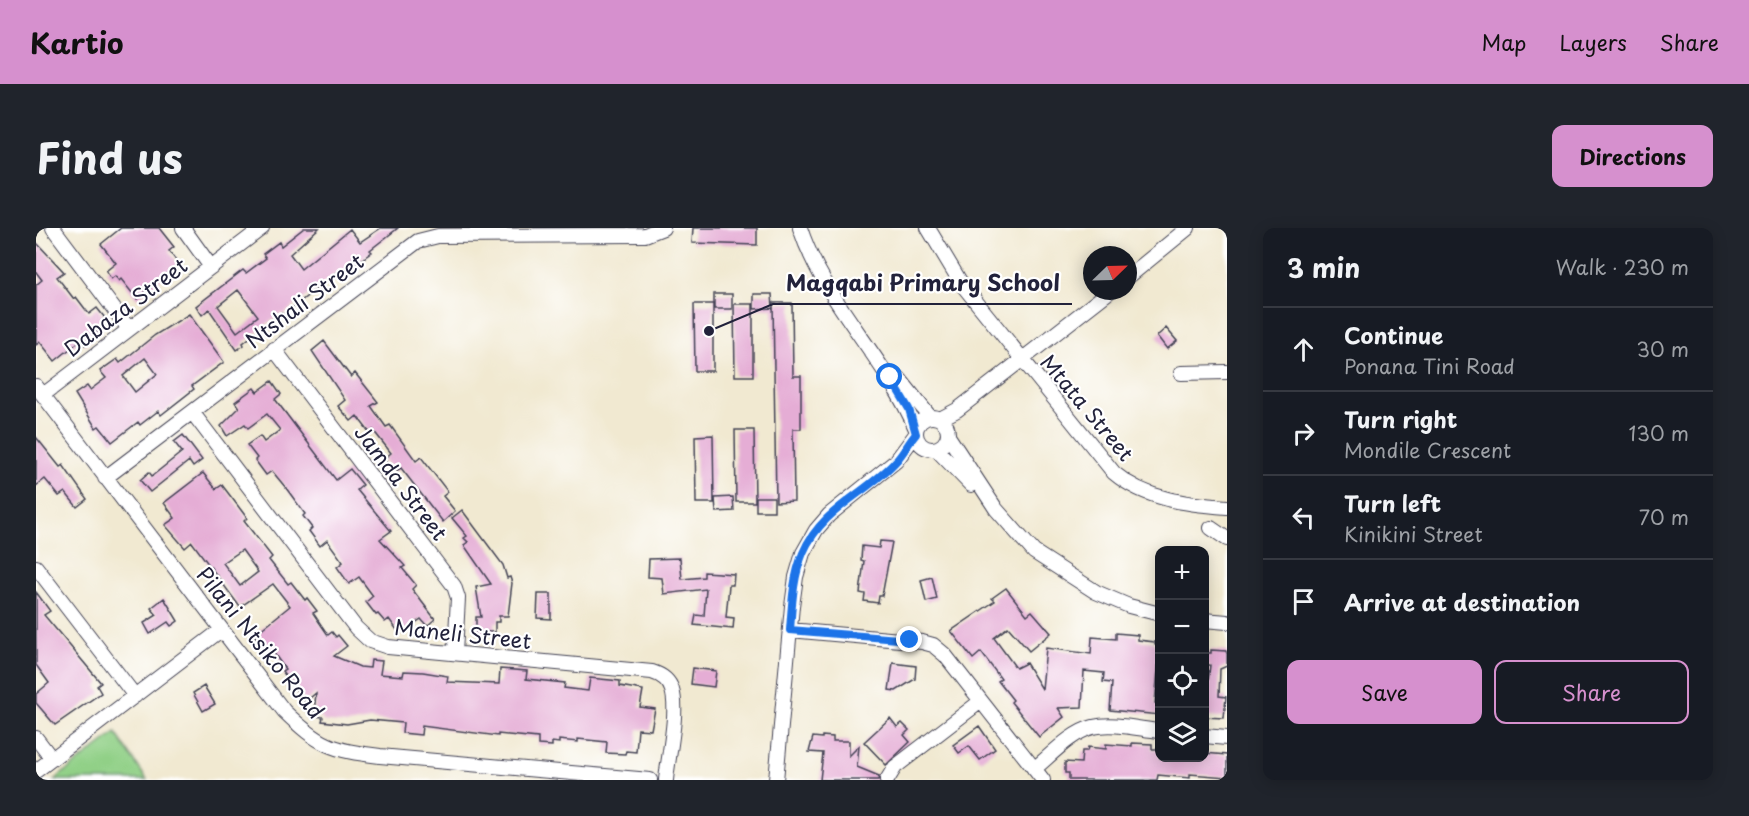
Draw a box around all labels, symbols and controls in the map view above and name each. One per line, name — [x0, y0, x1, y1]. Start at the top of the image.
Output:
text: Kartio — [30, 21, 124, 64]
text: Map — [1482, 26, 1526, 58]
text: Layers — [1559, 26, 1627, 58]
text: Share — [1660, 26, 1719, 58]
text: Find us — [36, 125, 183, 188]
button: Directions — [1552, 125, 1713, 187]
street label: Ntshali Street — [238, 245, 370, 355]
north arrow — [1083, 246, 1137, 300]
text: 3 min — [1287, 248, 1360, 287]
street label: Dabaza Street — [56, 249, 194, 363]
text: Walk · 230 m — [1556, 252, 1689, 282]
callout: Magqabi Primary School — [773, 264, 1072, 304]
text: Magqabi Primary School — [786, 265, 1060, 298]
text: Continue — [1344, 318, 1443, 351]
icon: ahead — [1287, 333, 1320, 366]
text: 30 m — [1636, 334, 1689, 364]
street label: Mtata Street — [1034, 347, 1142, 467]
text: Ponana Tini Road — [1344, 351, 1515, 381]
route start — [876, 363, 902, 389]
text: Turn right — [1344, 402, 1457, 435]
street label: Jamda Street — [348, 417, 456, 547]
icon: right — [1287, 417, 1320, 450]
text: 130 m — [1629, 418, 1689, 448]
text: Mondile Crescent — [1344, 435, 1511, 465]
text: Turn left — [1344, 486, 1441, 519]
icon: left — [1287, 501, 1320, 534]
text: 70 m — [1639, 502, 1689, 532]
text: Kinikini Street — [1344, 519, 1483, 549]
map controls — [1155, 546, 1209, 762]
button: + — [1155, 546, 1209, 600]
street label: Pilani Ntsiko Road — [189, 559, 333, 725]
icon: arrive — [1287, 585, 1320, 618]
text: Arrive at destination — [1344, 585, 1580, 618]
button: − — [1155, 600, 1209, 654]
street label: Maneli Street — [393, 610, 533, 656]
route end — [896, 626, 922, 652]
button: locate — [1155, 654, 1209, 708]
button: Save — [1287, 660, 1482, 724]
button: Share — [1494, 660, 1689, 724]
button: layers — [1155, 708, 1209, 762]

